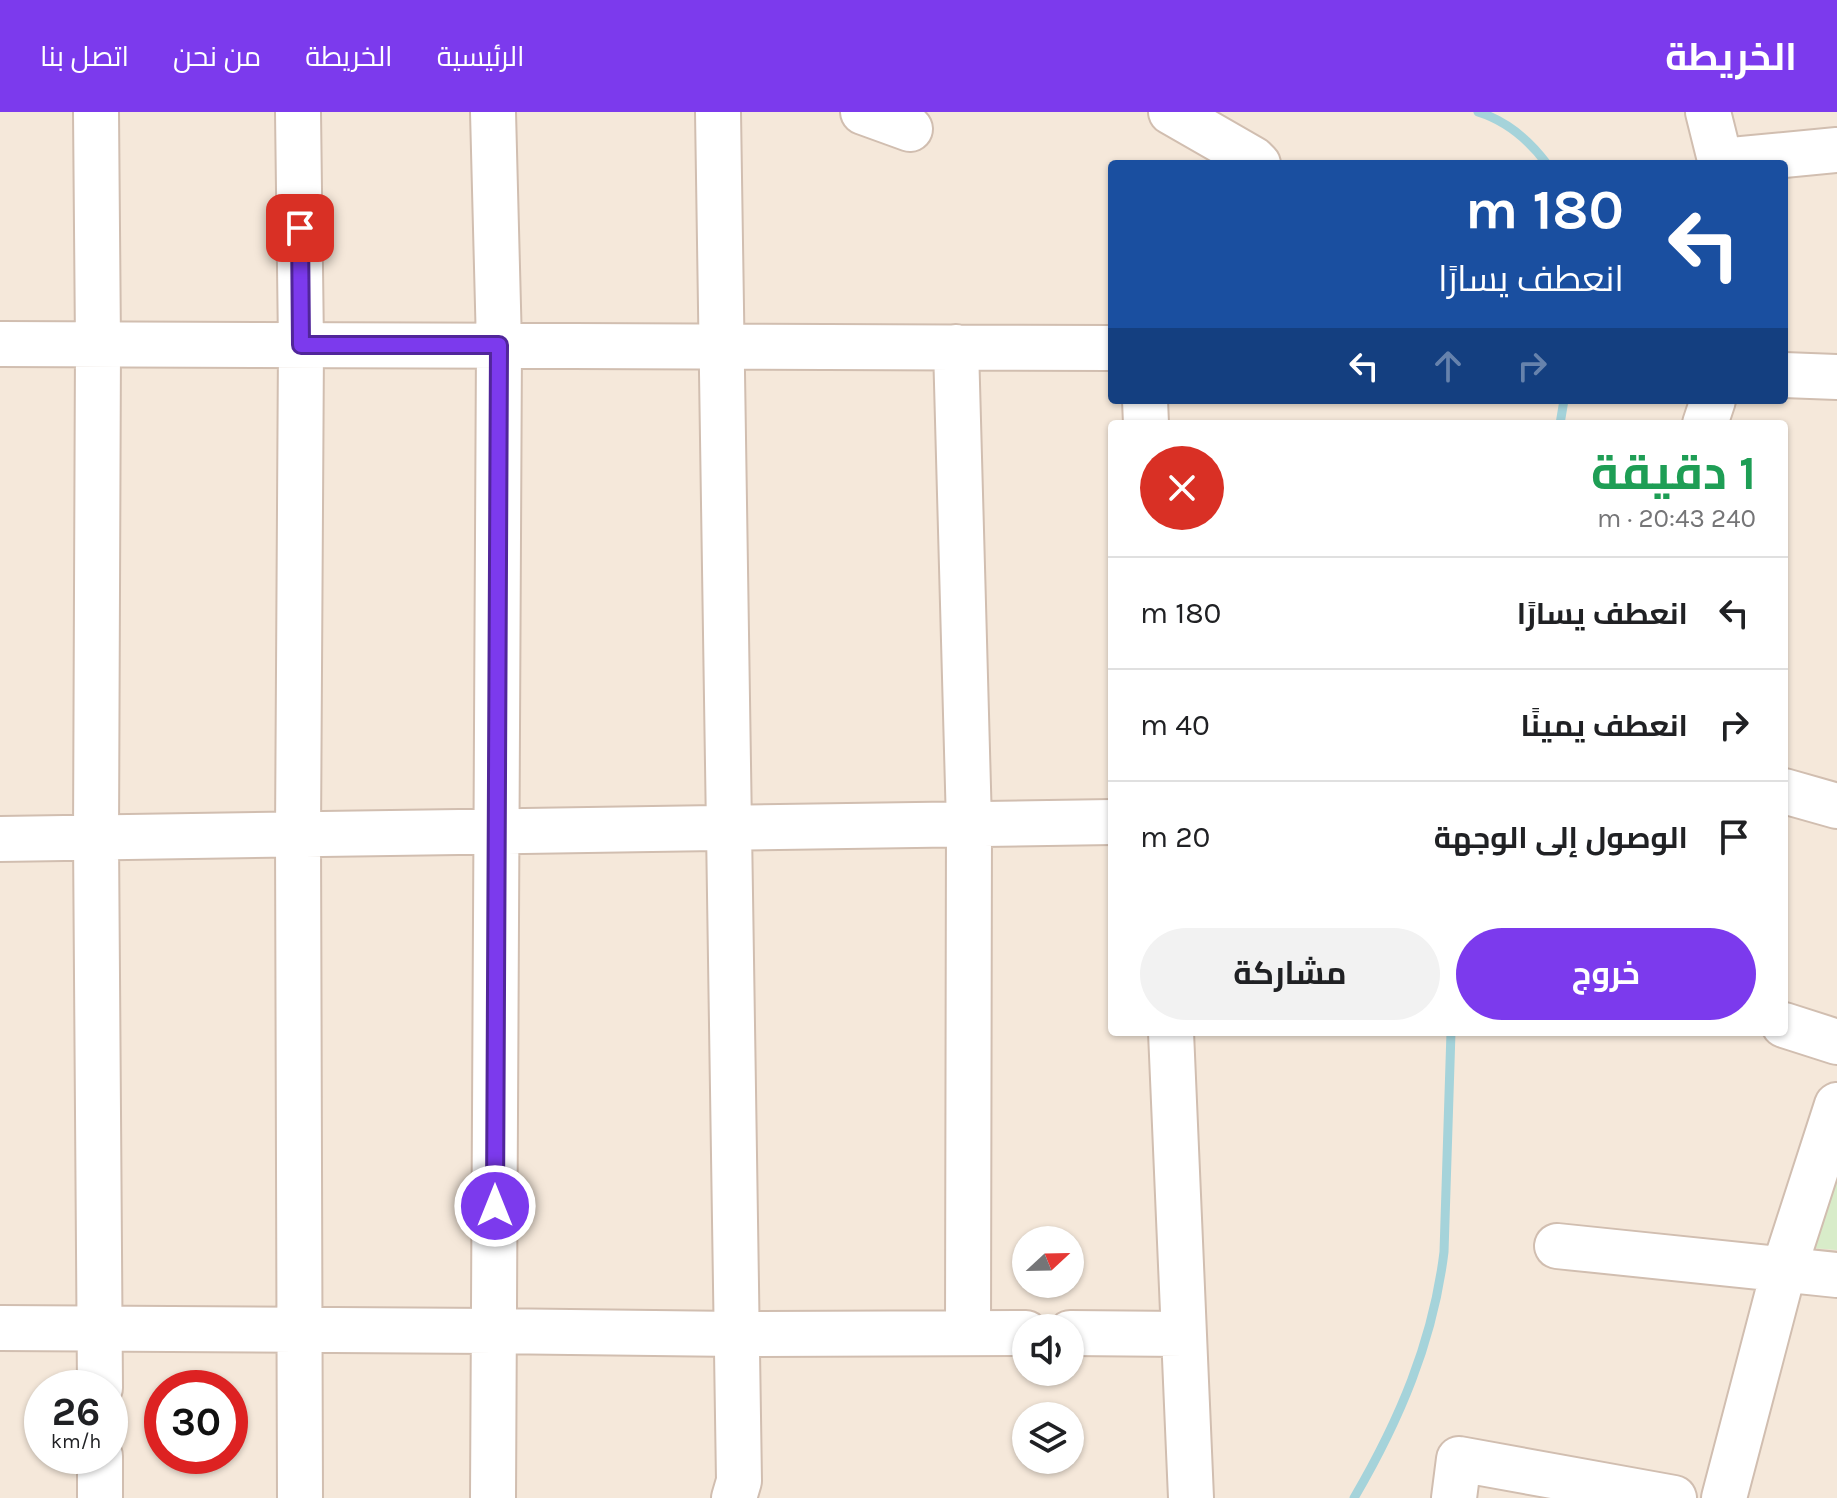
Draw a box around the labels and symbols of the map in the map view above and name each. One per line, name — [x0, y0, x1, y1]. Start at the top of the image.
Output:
pin — [266, 194, 334, 262]
position arrow — [453, 1164, 537, 1248]
north arrow — [1012, 1226, 1084, 1298]
speed limit sign: 30 — [144, 1370, 248, 1474]

